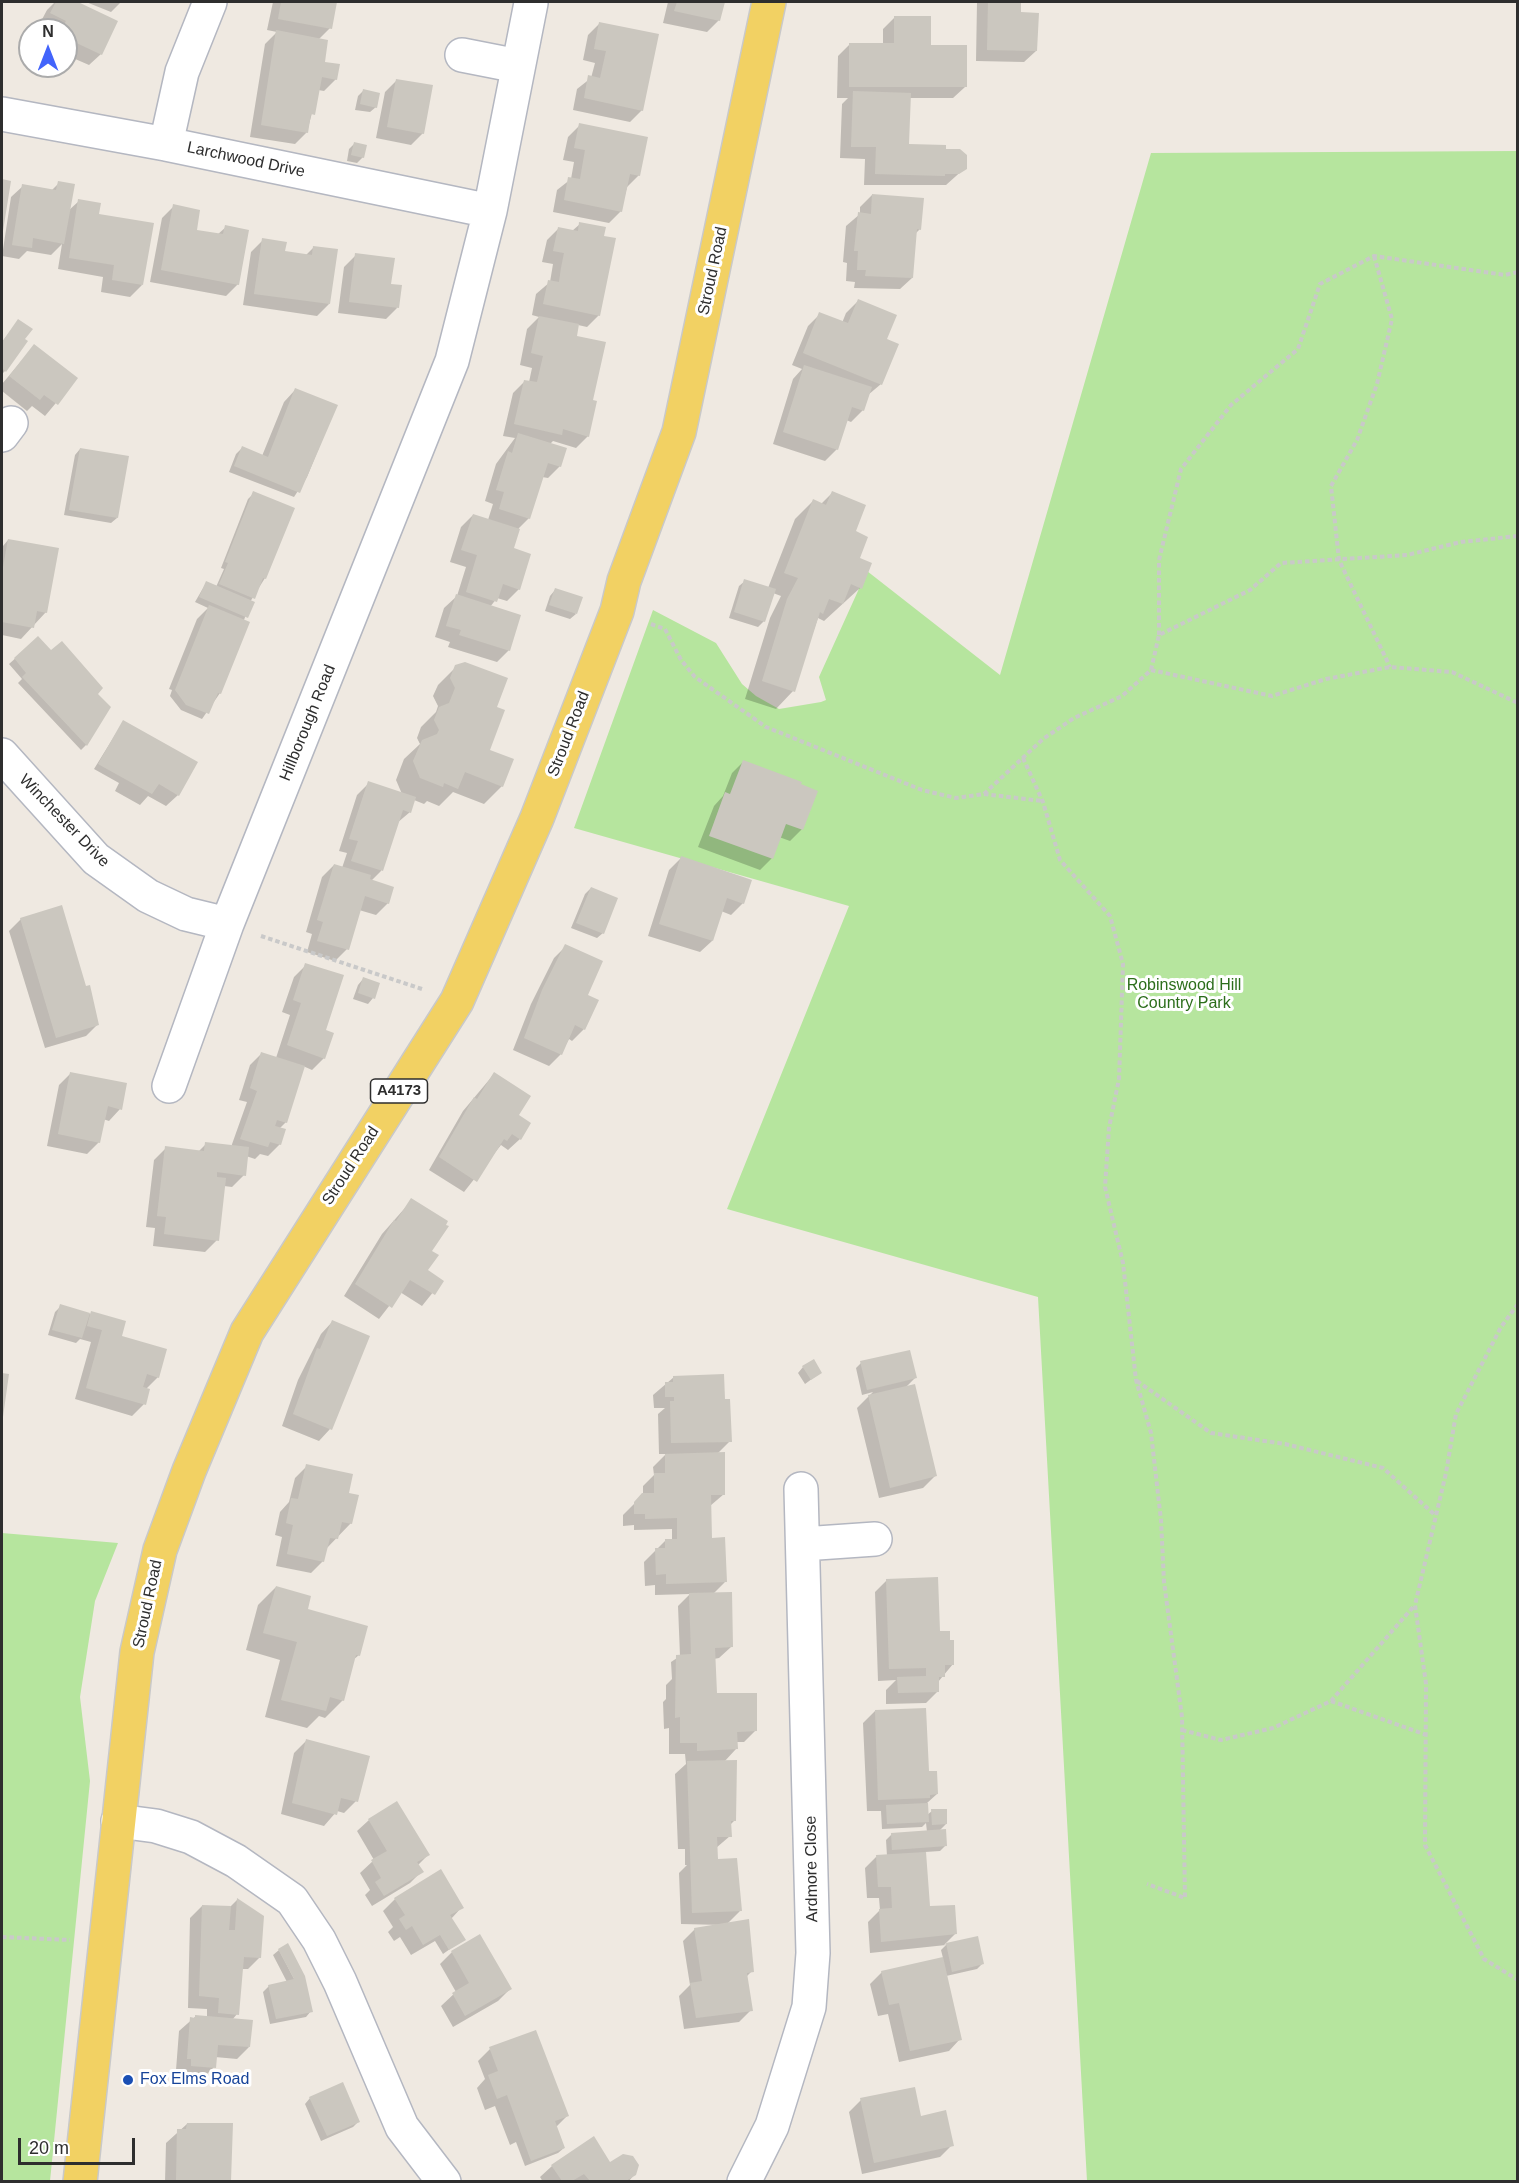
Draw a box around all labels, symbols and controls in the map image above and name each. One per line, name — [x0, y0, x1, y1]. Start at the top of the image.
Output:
north arrow — [18, 18, 78, 78]
text: N — [42, 23, 54, 40]
street label: Larchwood Drive — [185, 138, 307, 182]
street label: Stroud Road — [694, 225, 732, 317]
street label: Hillborough Road — [276, 662, 340, 784]
street label: Stroud Road — [544, 689, 594, 779]
street label: Winchester Drive — [15, 771, 113, 871]
park label: Robinswood Hill Country Park — [1127, 976, 1241, 1014]
road number: A4173 — [370, 1079, 428, 1103]
street label: Stroud Road — [318, 1123, 384, 1209]
street label: Stroud Road — [129, 1558, 167, 1650]
street label: Ardmore Close — [801, 1815, 823, 1923]
place label: Fox Elms Road — [140, 2070, 249, 2090]
marker: Fox Elms Road — [121, 2073, 135, 2087]
scale bar — [21, 2126, 138, 2164]
text: 20 m — [29, 2138, 69, 2158]

